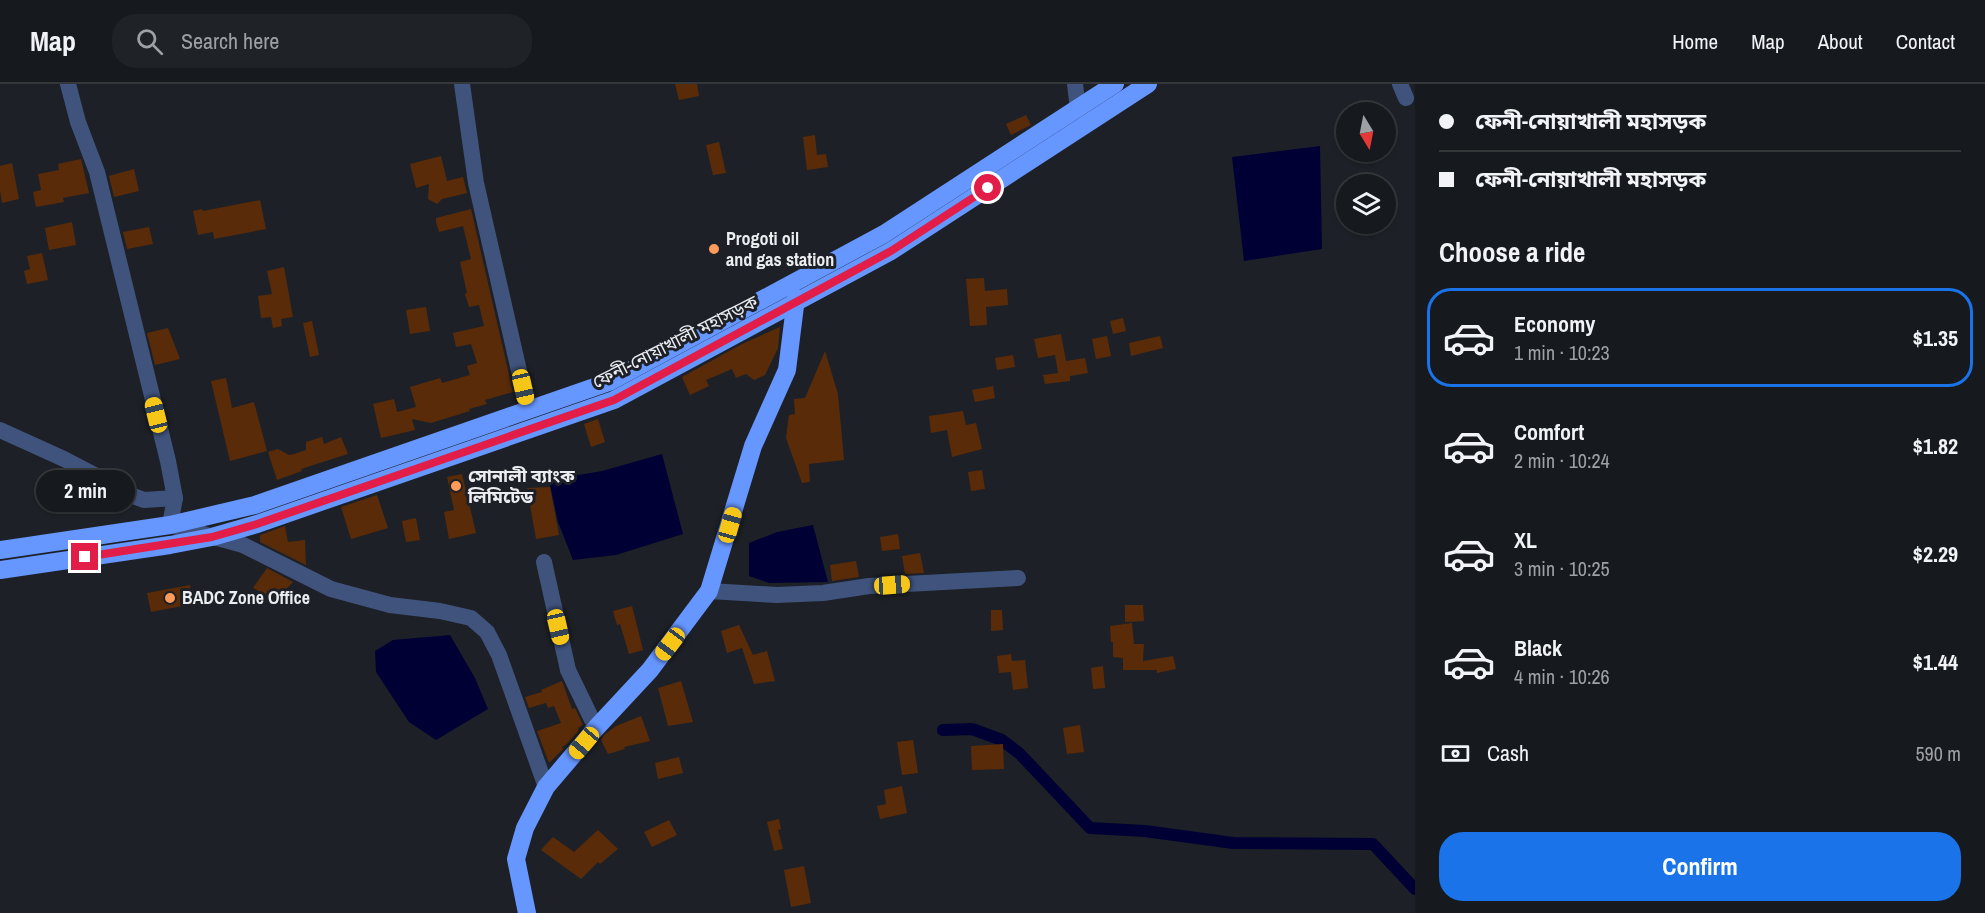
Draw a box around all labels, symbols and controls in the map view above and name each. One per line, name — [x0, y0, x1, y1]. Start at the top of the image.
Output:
search box — [112, 14, 532, 68]
text: Map — [30, 22, 76, 60]
icon: search — [133, 25, 166, 58]
text: Search here — [181, 26, 279, 56]
text: Home — [1672, 27, 1718, 56]
text: Map — [1751, 27, 1785, 56]
text: About — [1818, 27, 1863, 56]
text: Contact — [1896, 27, 1955, 56]
north arrow — [1336, 102, 1396, 162]
map controls — [1336, 102, 1396, 234]
text: ফেনী-নোয়াখালী মহাসড়ক — [1475, 106, 1706, 136]
text: ফেনী-নোয়াখালী মহাসড়ক — [1475, 164, 1706, 194]
route start — [974, 174, 1001, 201]
button: layers — [1336, 174, 1396, 234]
place label: Progoti oil and gas station — [726, 226, 834, 272]
text: Choose a ride — [1439, 234, 1585, 270]
marker: Progoti oil and gas station — [707, 242, 721, 256]
street label: ফেনী-নোয়াখালী মহাসড়ক — [588, 289, 762, 394]
text: Economy — [1514, 309, 1595, 339]
icon: car — [1442, 311, 1496, 365]
text: $1.35 — [1913, 323, 1958, 353]
text: 1 min · 10:23 — [1514, 339, 1610, 366]
car — [510, 367, 536, 407]
car — [143, 395, 169, 435]
text: Comfort — [1514, 417, 1584, 447]
icon: car — [1442, 419, 1496, 473]
text: $1.82 — [1913, 431, 1958, 461]
text: 2 min · 10:24 — [1514, 447, 1610, 474]
place label: সোনালী ব্যাংক লিমিটেড — [467, 463, 575, 509]
callout: 2 min — [36, 470, 134, 512]
text: 2 min — [64, 477, 107, 504]
marker: সোনালী ব্যাংক লিমিটেড — [449, 479, 463, 493]
car — [716, 505, 744, 545]
text: XL — [1514, 525, 1537, 555]
icon: car — [1442, 527, 1496, 581]
text: $2.29 — [1913, 539, 1958, 569]
route end — [71, 543, 98, 570]
text: 3 min · 10:25 — [1514, 555, 1610, 582]
car — [873, 575, 911, 595]
place label: BADC Zone Office — [182, 585, 310, 610]
marker: BADC Zone Office — [163, 591, 177, 605]
car — [545, 607, 571, 647]
car — [652, 624, 688, 664]
text: Black — [1514, 633, 1562, 663]
icon: car — [1442, 635, 1496, 689]
text: $1.44 — [1913, 647, 1958, 677]
text: 4 min · 10:26 — [1514, 663, 1610, 690]
car — [566, 723, 602, 763]
icon: cash — [1439, 737, 1472, 770]
text: Cash — [1487, 738, 1529, 768]
text: 590 m — [1915, 740, 1961, 767]
button: Confirm — [1439, 832, 1961, 901]

